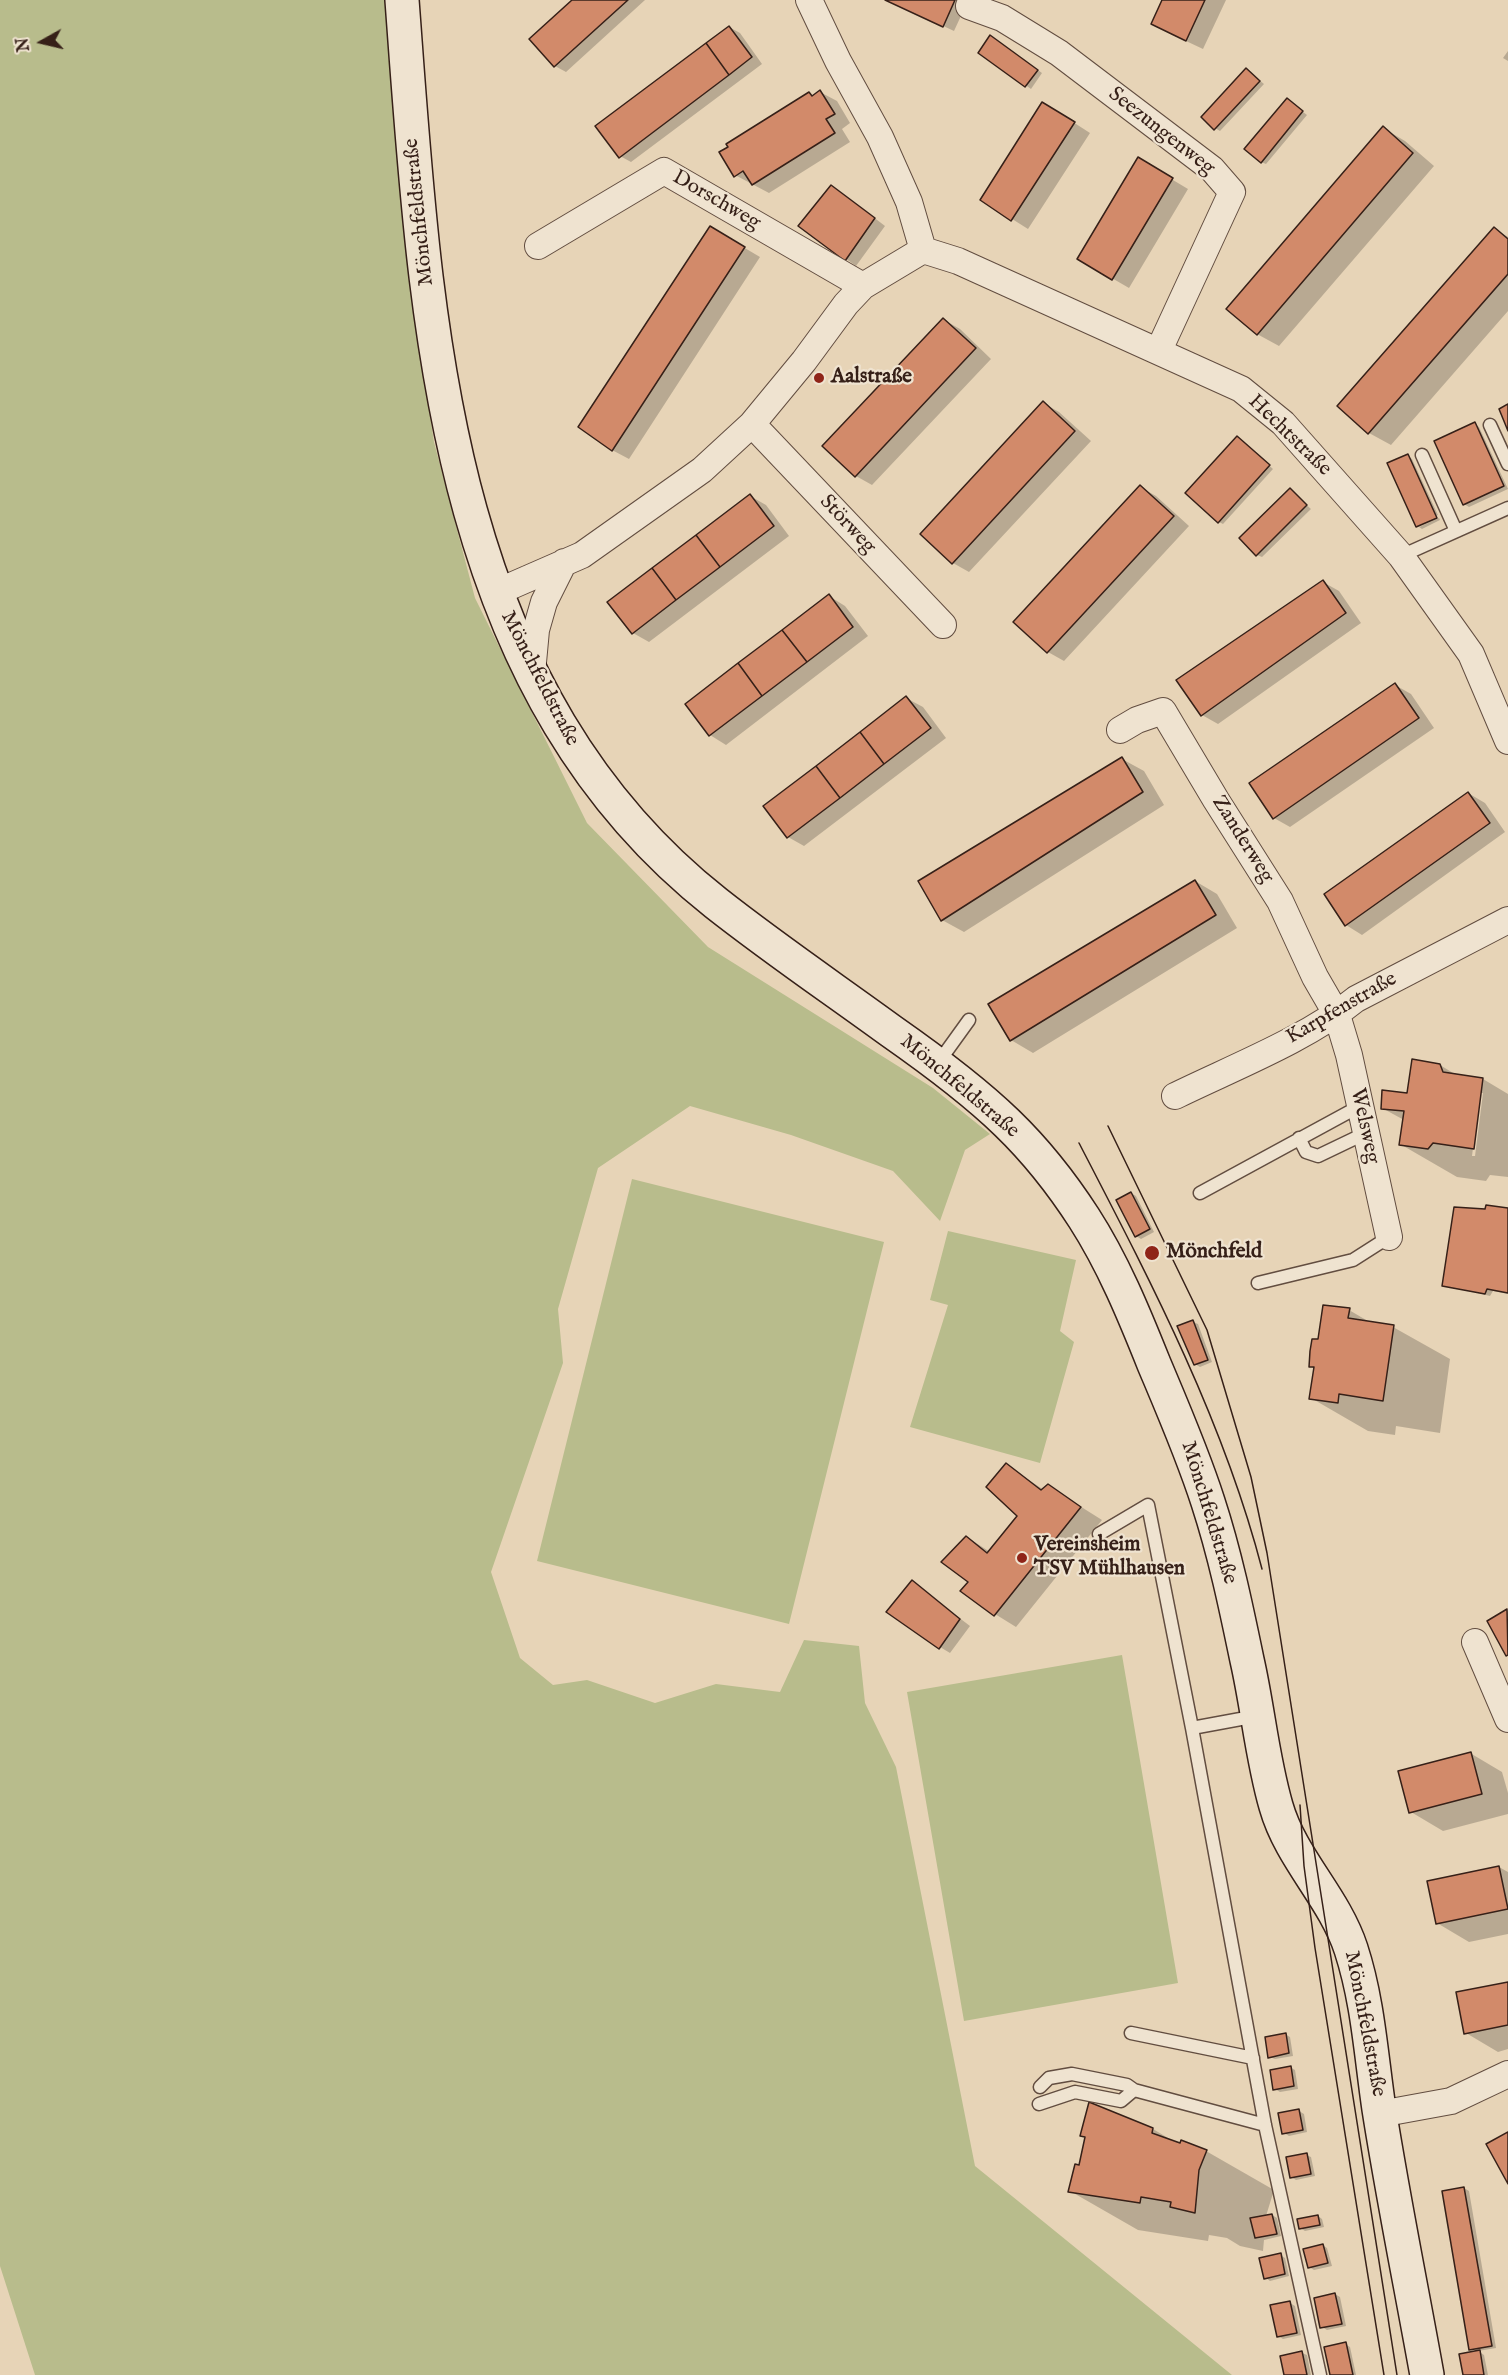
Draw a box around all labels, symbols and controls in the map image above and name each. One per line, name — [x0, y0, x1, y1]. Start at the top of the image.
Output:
north arrow — [12, 12, 72, 72]
text: N — [13, 36, 35, 53]
street label: Seezungenweg — [1103, 82, 1219, 182]
street label: Mönchfeldstraße — [400, 137, 440, 287]
street label: Dorschweg — [667, 166, 765, 236]
place label: Aalstraße — [831, 365, 912, 391]
marker: Aalstraße — [812, 371, 826, 385]
street label: Hechtstraße — [1242, 390, 1336, 482]
street label: Störweg — [813, 490, 881, 560]
street label: Mönchfeldstraße — [494, 607, 584, 751]
street label: Zanderweg — [1205, 792, 1279, 888]
street label: Karpfenstraße — [1282, 967, 1402, 1051]
street label: Mönchfeldstraße — [894, 1030, 1024, 1144]
street label: Welsweg — [1344, 1086, 1384, 1166]
place label: Mönchfeld — [1166, 1240, 1262, 1266]
marker: Mönchfeld — [1143, 1244, 1161, 1262]
street label: Mönchfeldstraße — [1174, 1439, 1242, 1587]
place label: Vereinsheim TSV Mühlhausen — [1034, 1533, 1185, 1583]
marker: Vereinsheim TSV Mühlhausen — [1015, 1551, 1029, 1565]
street label: Mönchfeldstraße — [1338, 1949, 1390, 2099]

